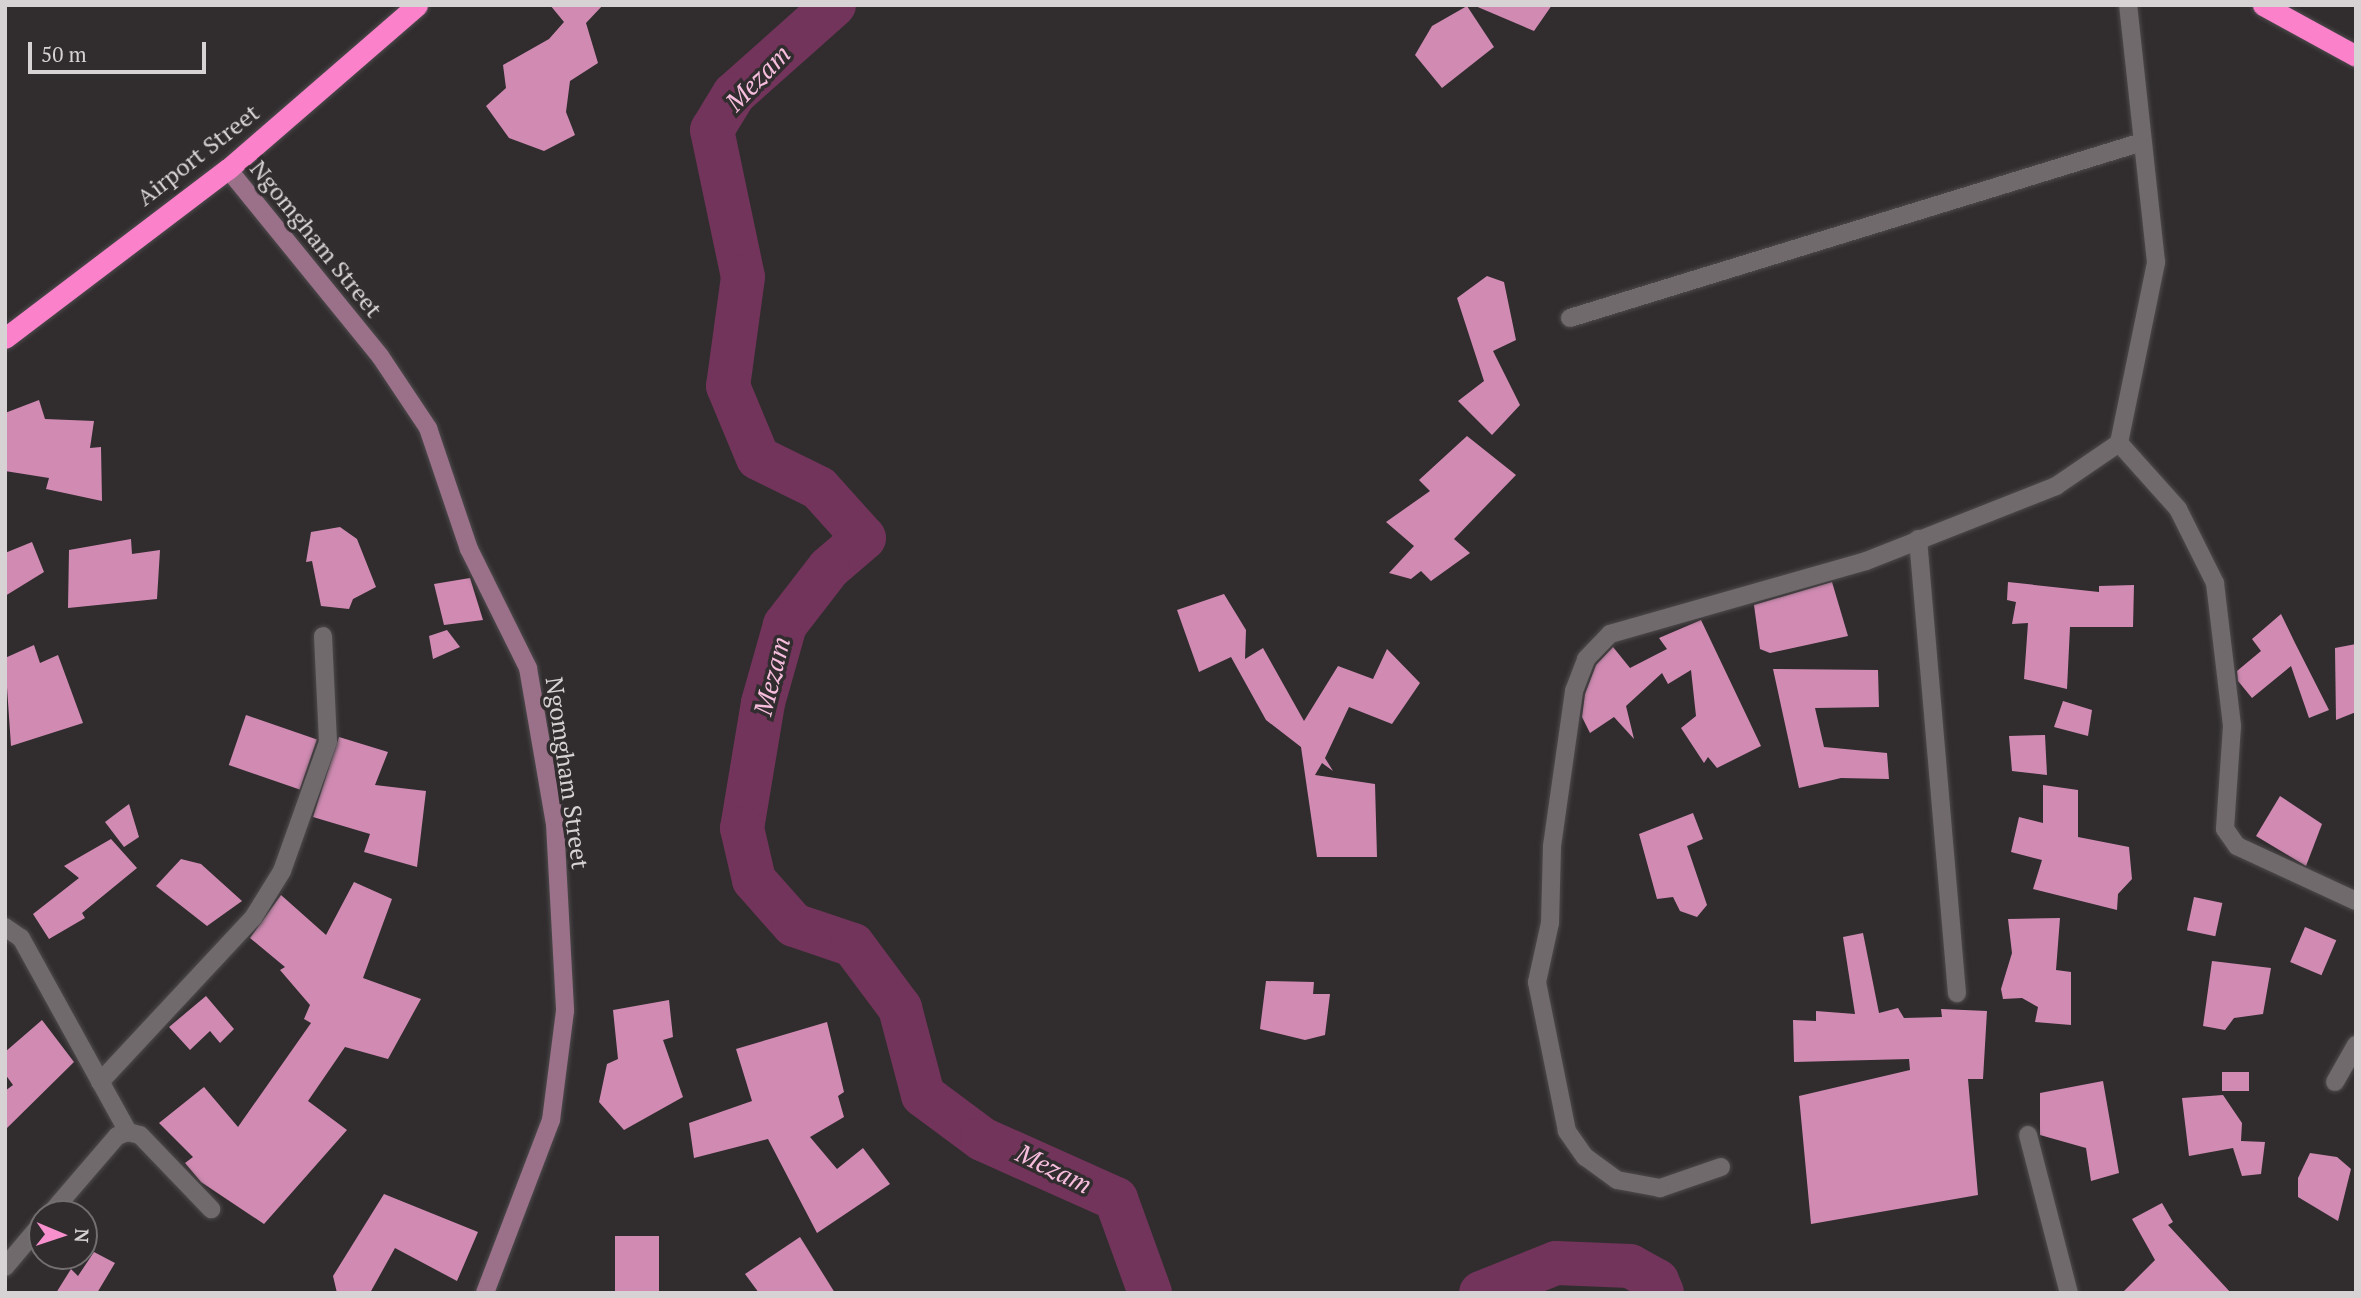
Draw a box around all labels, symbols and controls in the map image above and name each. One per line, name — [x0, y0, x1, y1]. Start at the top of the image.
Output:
scale bar — [32, 28, 210, 72]
water label: Mezam — [719, 38, 797, 118]
text: 50 m — [41, 40, 87, 68]
street label: Airport Street — [131, 98, 265, 212]
street label: Ngomgham Street — [244, 155, 388, 323]
water label: Mezam — [747, 633, 797, 719]
street label: Ngomgham Street — [539, 675, 595, 871]
water label: Mezam — [1011, 1137, 1097, 1201]
north arrow — [28, 1200, 98, 1270]
text: N — [70, 1228, 95, 1243]

